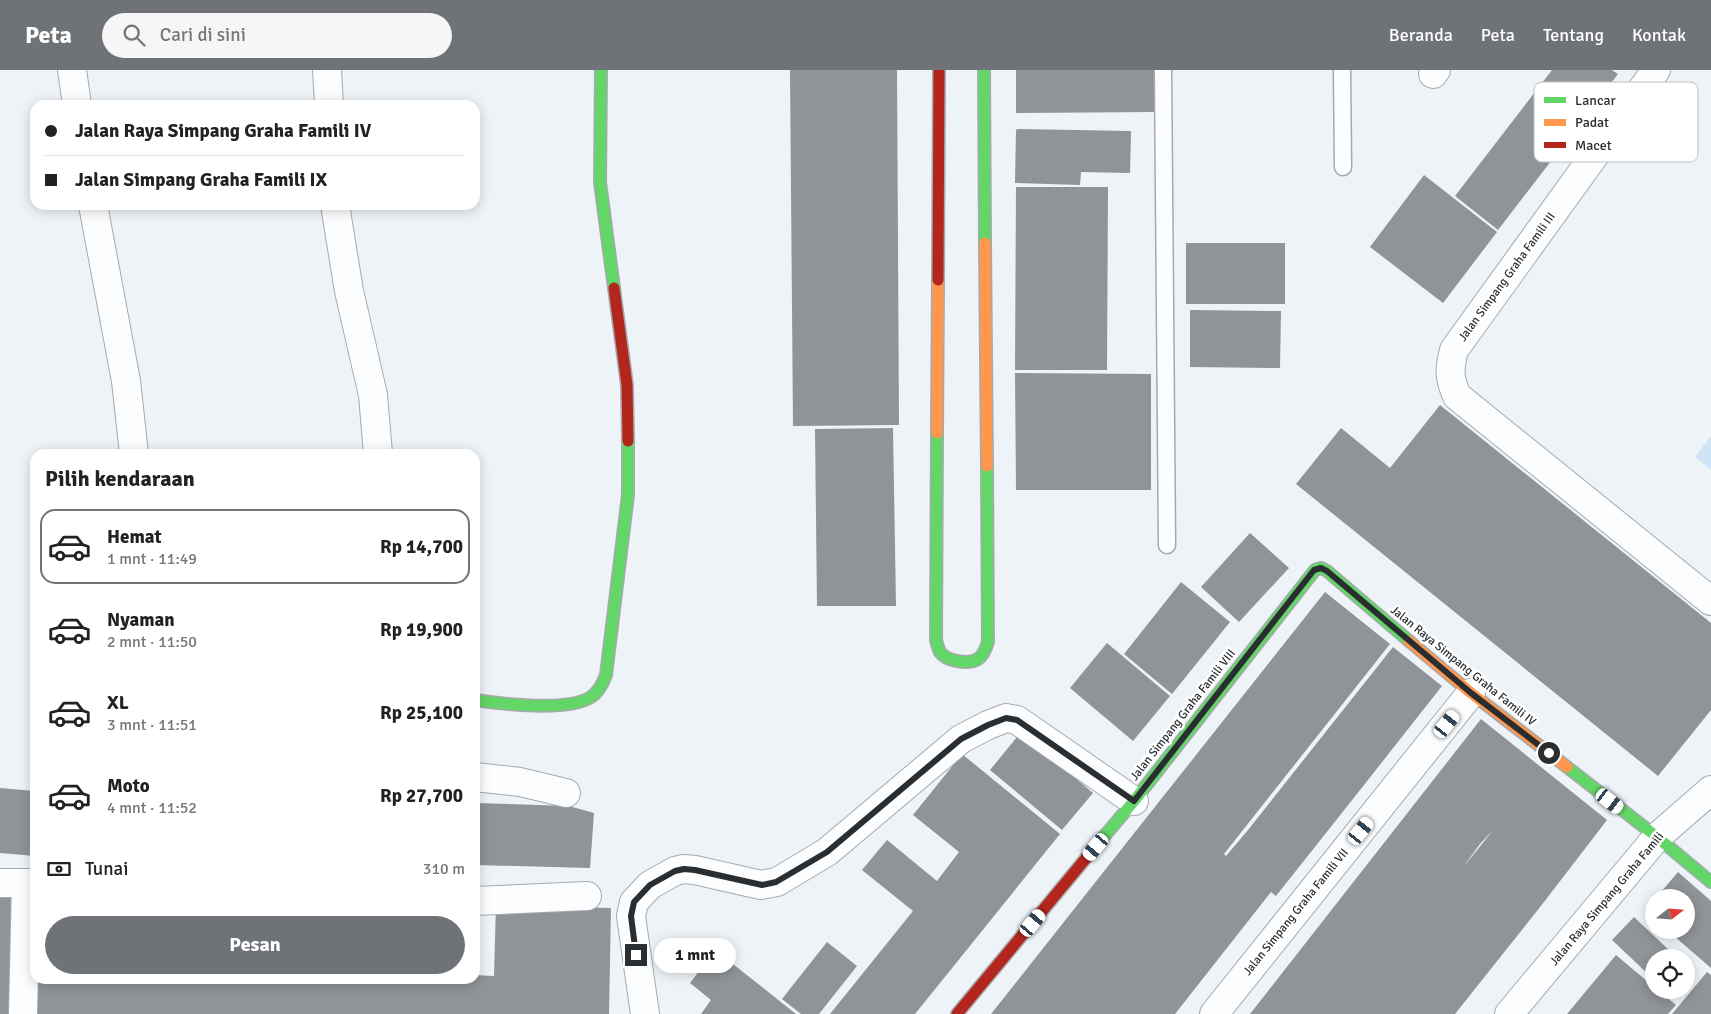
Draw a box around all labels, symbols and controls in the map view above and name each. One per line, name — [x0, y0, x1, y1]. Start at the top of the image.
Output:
search box — [102, 13, 452, 58]
text: Peta — [25, 20, 72, 50]
icon: search — [120, 21, 148, 49]
text: Cari di sini — [160, 23, 246, 47]
text: Beranda — [1389, 24, 1453, 46]
text: Peta — [1481, 24, 1515, 46]
text: Tentang — [1543, 24, 1604, 46]
text: Kontak — [1632, 24, 1686, 46]
legend — [1534, 82, 1698, 162]
text: Lancar — [1575, 92, 1617, 109]
text: Padat — [1575, 114, 1609, 131]
text: Jalan Raya Simpang Graha Famili IV — [75, 119, 371, 143]
text: Macet — [1575, 137, 1612, 154]
text: Jalan Simpang Graha Famili IX — [75, 168, 327, 192]
street label: Jalan Simpang Graha Famili III — [1455, 210, 1559, 344]
text: Pilih kendaraan — [45, 465, 195, 492]
icon: car — [47, 524, 92, 569]
text: Hemat — [107, 525, 162, 549]
text: Rp 14,700 — [380, 535, 463, 559]
text: 1 mnt · 11:49 — [107, 549, 197, 569]
street label: Jalan Raya Simpang Graha Famili IV — [1387, 603, 1539, 729]
icon: car — [47, 607, 92, 652]
text: Nyaman — [107, 608, 175, 632]
text: Rp 19,900 — [380, 618, 463, 642]
text: 2 mnt · 11:50 — [107, 632, 197, 652]
street label: Jalan Simpang Graha Famili VIII — [1127, 646, 1239, 784]
icon: car — [47, 690, 92, 735]
text: XL — [107, 691, 129, 715]
text: Rp 25,100 — [380, 701, 463, 725]
car — [1431, 708, 1462, 740]
text: 3 mnt · 11:51 — [107, 715, 197, 735]
route start — [1538, 742, 1560, 764]
icon: car — [47, 773, 92, 818]
text: Moto — [107, 774, 150, 798]
text: Rp 27,700 — [380, 784, 463, 808]
car — [1593, 786, 1626, 816]
text: 4 mnt · 11:52 — [107, 798, 197, 818]
car — [1345, 815, 1376, 847]
street label: Jalan Raya Simpang Graha Famili — [1547, 829, 1667, 969]
car — [1080, 831, 1111, 863]
street label: Jalan Simpang Graha Famili VII — [1240, 846, 1352, 978]
icon: cash — [45, 855, 73, 883]
text: Tunai — [85, 857, 128, 881]
text: 310 m — [423, 859, 465, 879]
north arrow — [1645, 889, 1695, 939]
map controls — [1645, 889, 1695, 999]
car — [1017, 907, 1048, 939]
button: Pesan — [45, 916, 465, 974]
callout: 1 mnt — [654, 938, 736, 972]
route end — [625, 944, 647, 966]
text: 1 mnt — [675, 945, 715, 965]
button: locate — [1645, 949, 1695, 999]

